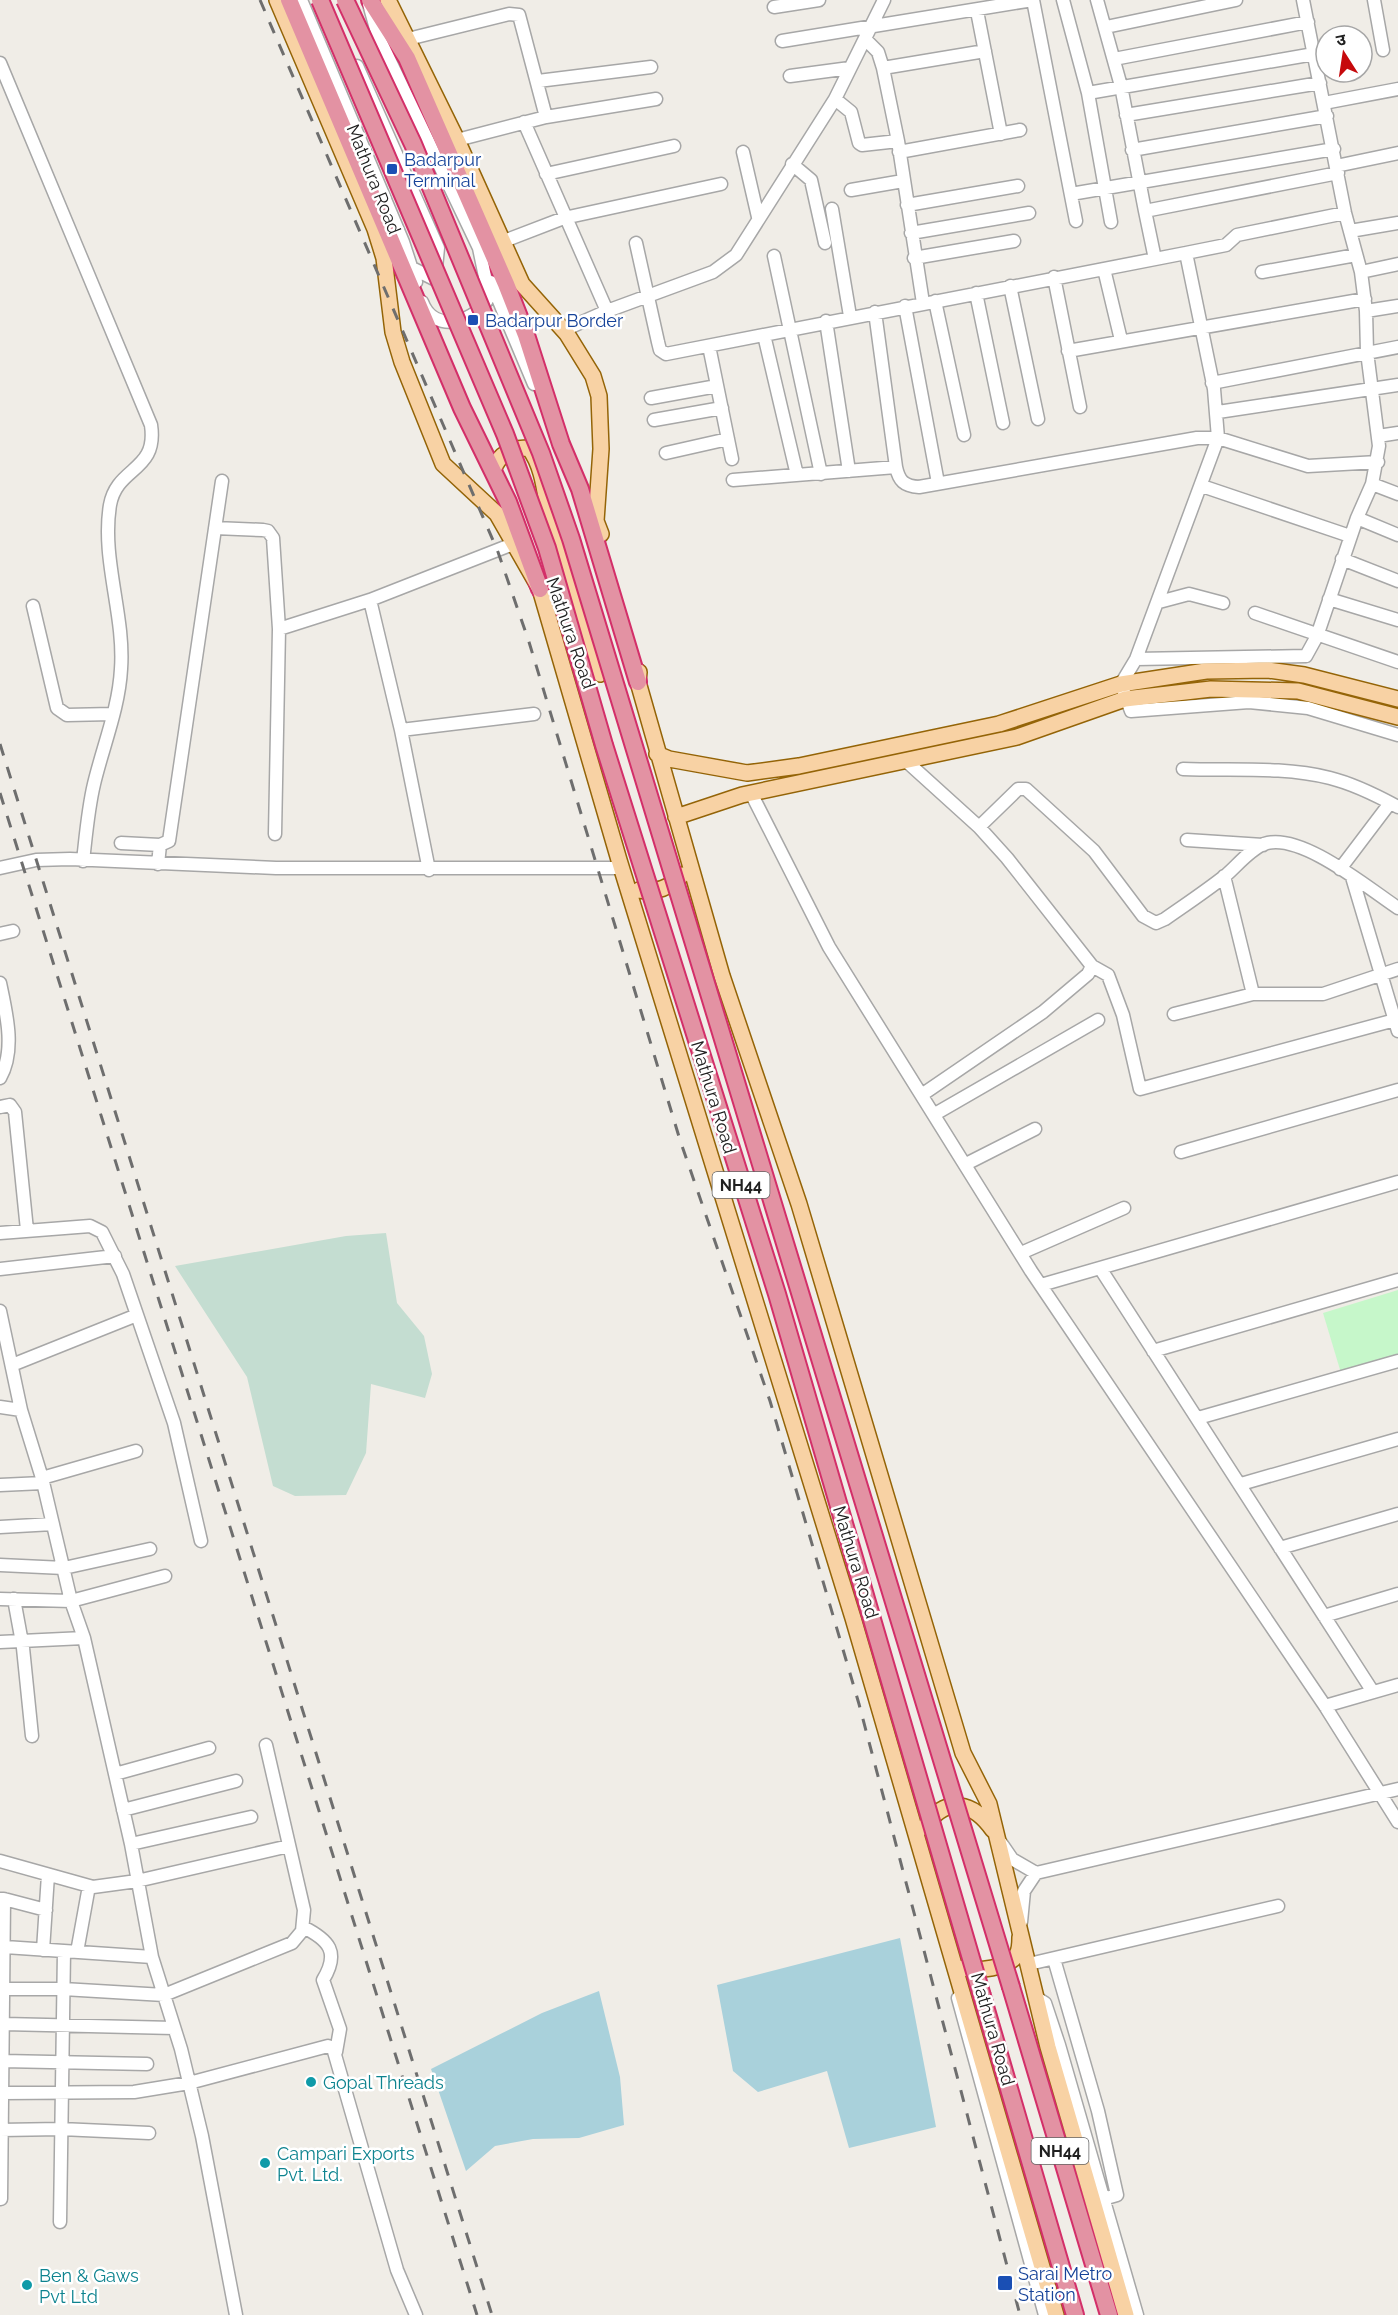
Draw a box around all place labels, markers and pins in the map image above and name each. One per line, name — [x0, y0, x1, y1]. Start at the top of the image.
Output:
place label: Badarpur Terminal — [404, 149, 482, 191]
marker: Badarpur Terminal — [385, 162, 399, 176]
place label: Badarpur Border — [485, 310, 624, 331]
marker: Badarpur Border — [466, 313, 480, 327]
place label: Gopal Threads — [323, 2072, 444, 2093]
marker: Gopal Threads — [304, 2075, 318, 2089]
place label: Campari Exports Pvt. Ltd. — [277, 2143, 415, 2185]
marker: Campari Exports Pvt. Ltd. — [258, 2156, 272, 2170]
place label: Sarai Metro Station — [1018, 2263, 1113, 2305]
place label: Ben & Gaws Pvt Ltd — [39, 2265, 139, 2307]
marker: Sarai Metro Station — [996, 2274, 1014, 2292]
marker: Ben & Gaws Pvt Ltd — [20, 2278, 34, 2292]

